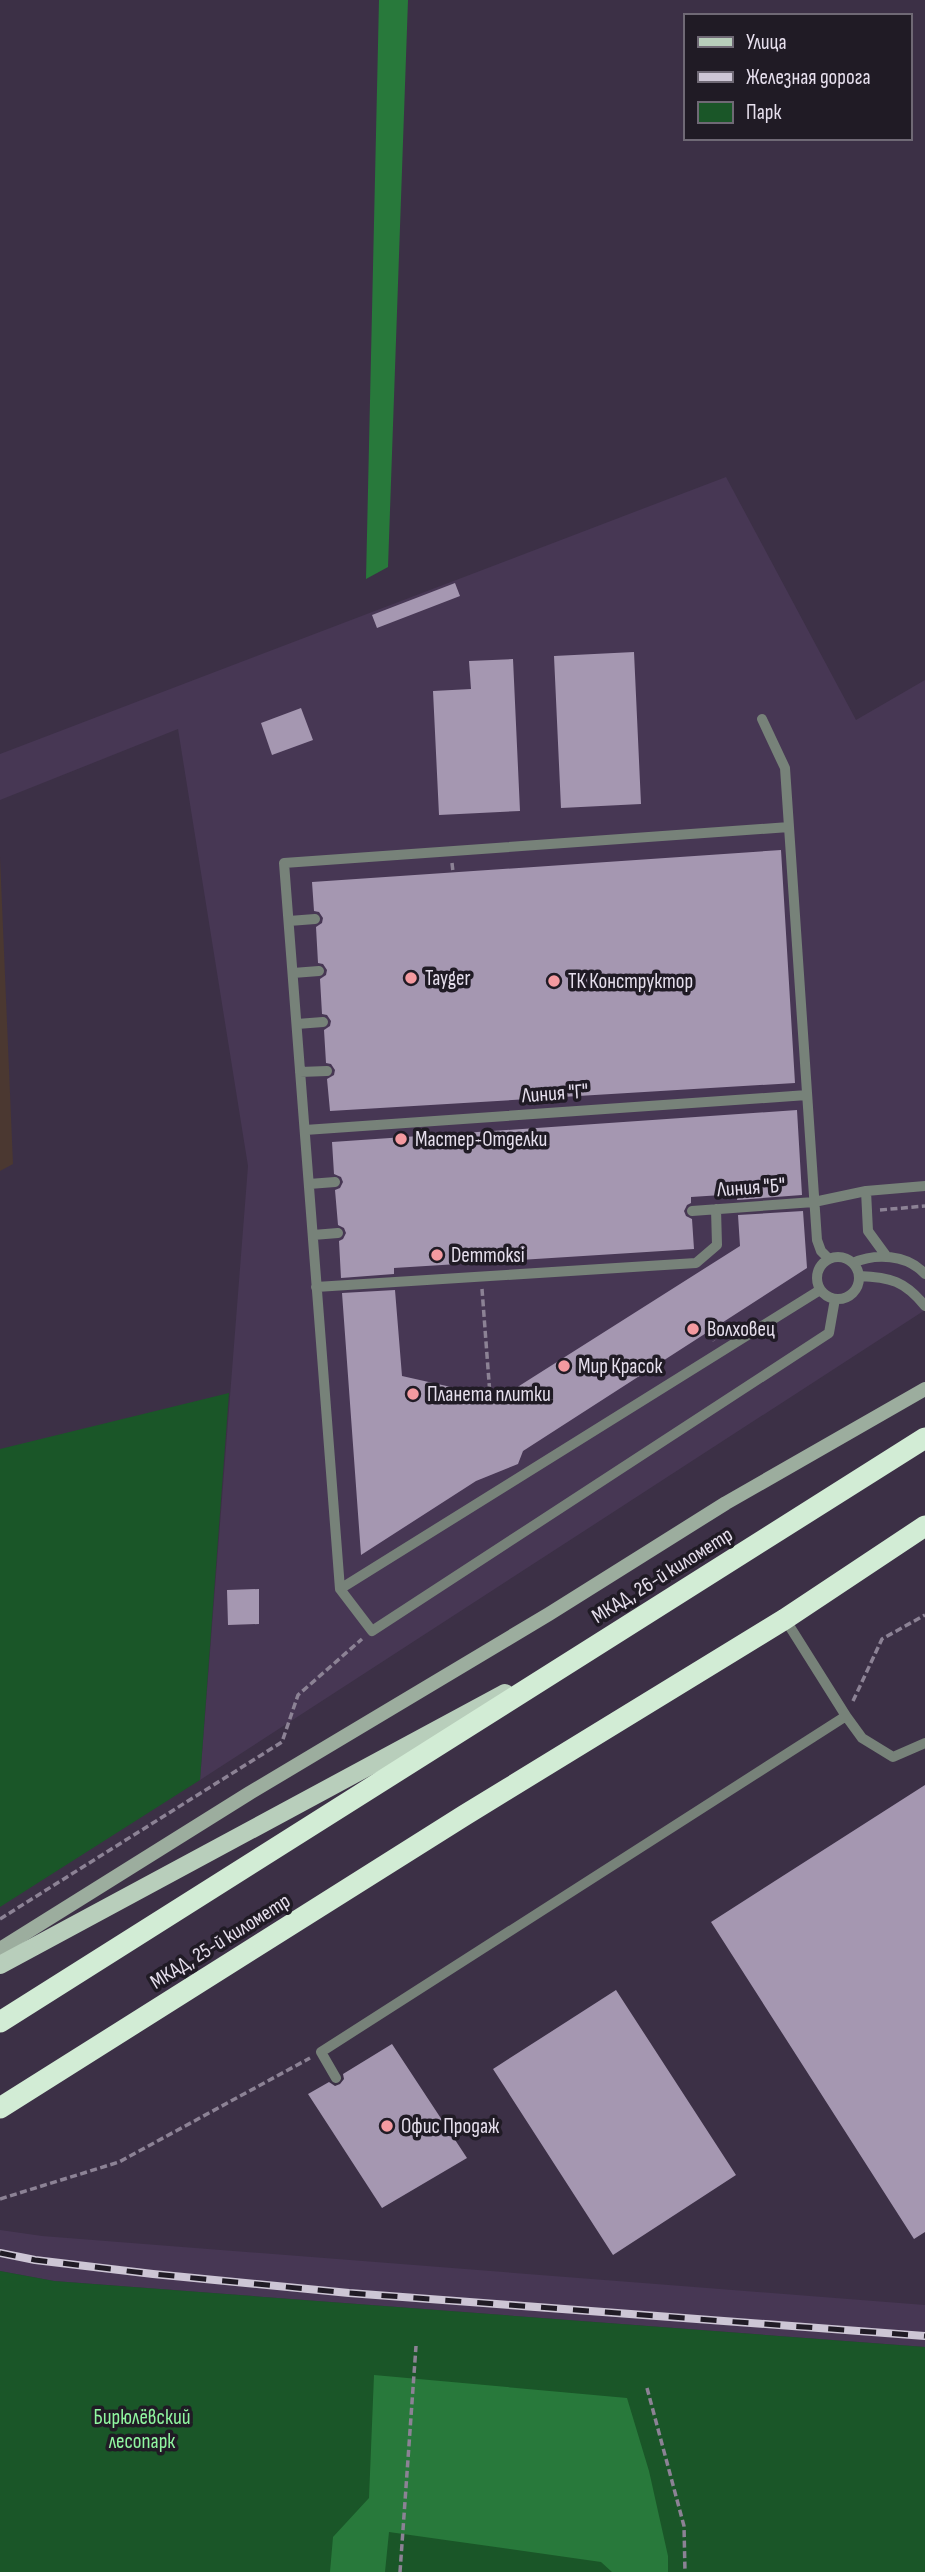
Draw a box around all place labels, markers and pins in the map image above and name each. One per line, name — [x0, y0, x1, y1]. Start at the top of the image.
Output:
place label: Tayger — [425, 966, 470, 991]
place label: ТК Конструктор — [568, 969, 693, 994]
marker: Tayger — [403, 970, 419, 986]
marker: ТК Конструктор — [546, 973, 562, 989]
place label: Мастер-Отделки — [415, 1127, 547, 1152]
marker: Мастер-Отделки — [393, 1131, 409, 1147]
place label: Demmoksi — [451, 1243, 525, 1268]
marker: Demmoksi — [429, 1247, 445, 1263]
place label: Волховец — [707, 1317, 775, 1342]
marker: Волховец — [685, 1321, 701, 1337]
place label: Мир Красок — [578, 1354, 662, 1379]
marker: Мир Красок — [556, 1358, 572, 1374]
place label: Планета плитки — [427, 1382, 551, 1407]
marker: Планета плитки — [405, 1386, 421, 1402]
place label: Офис Продаж — [401, 2114, 500, 2139]
marker: Офис Продаж — [379, 2118, 395, 2134]

